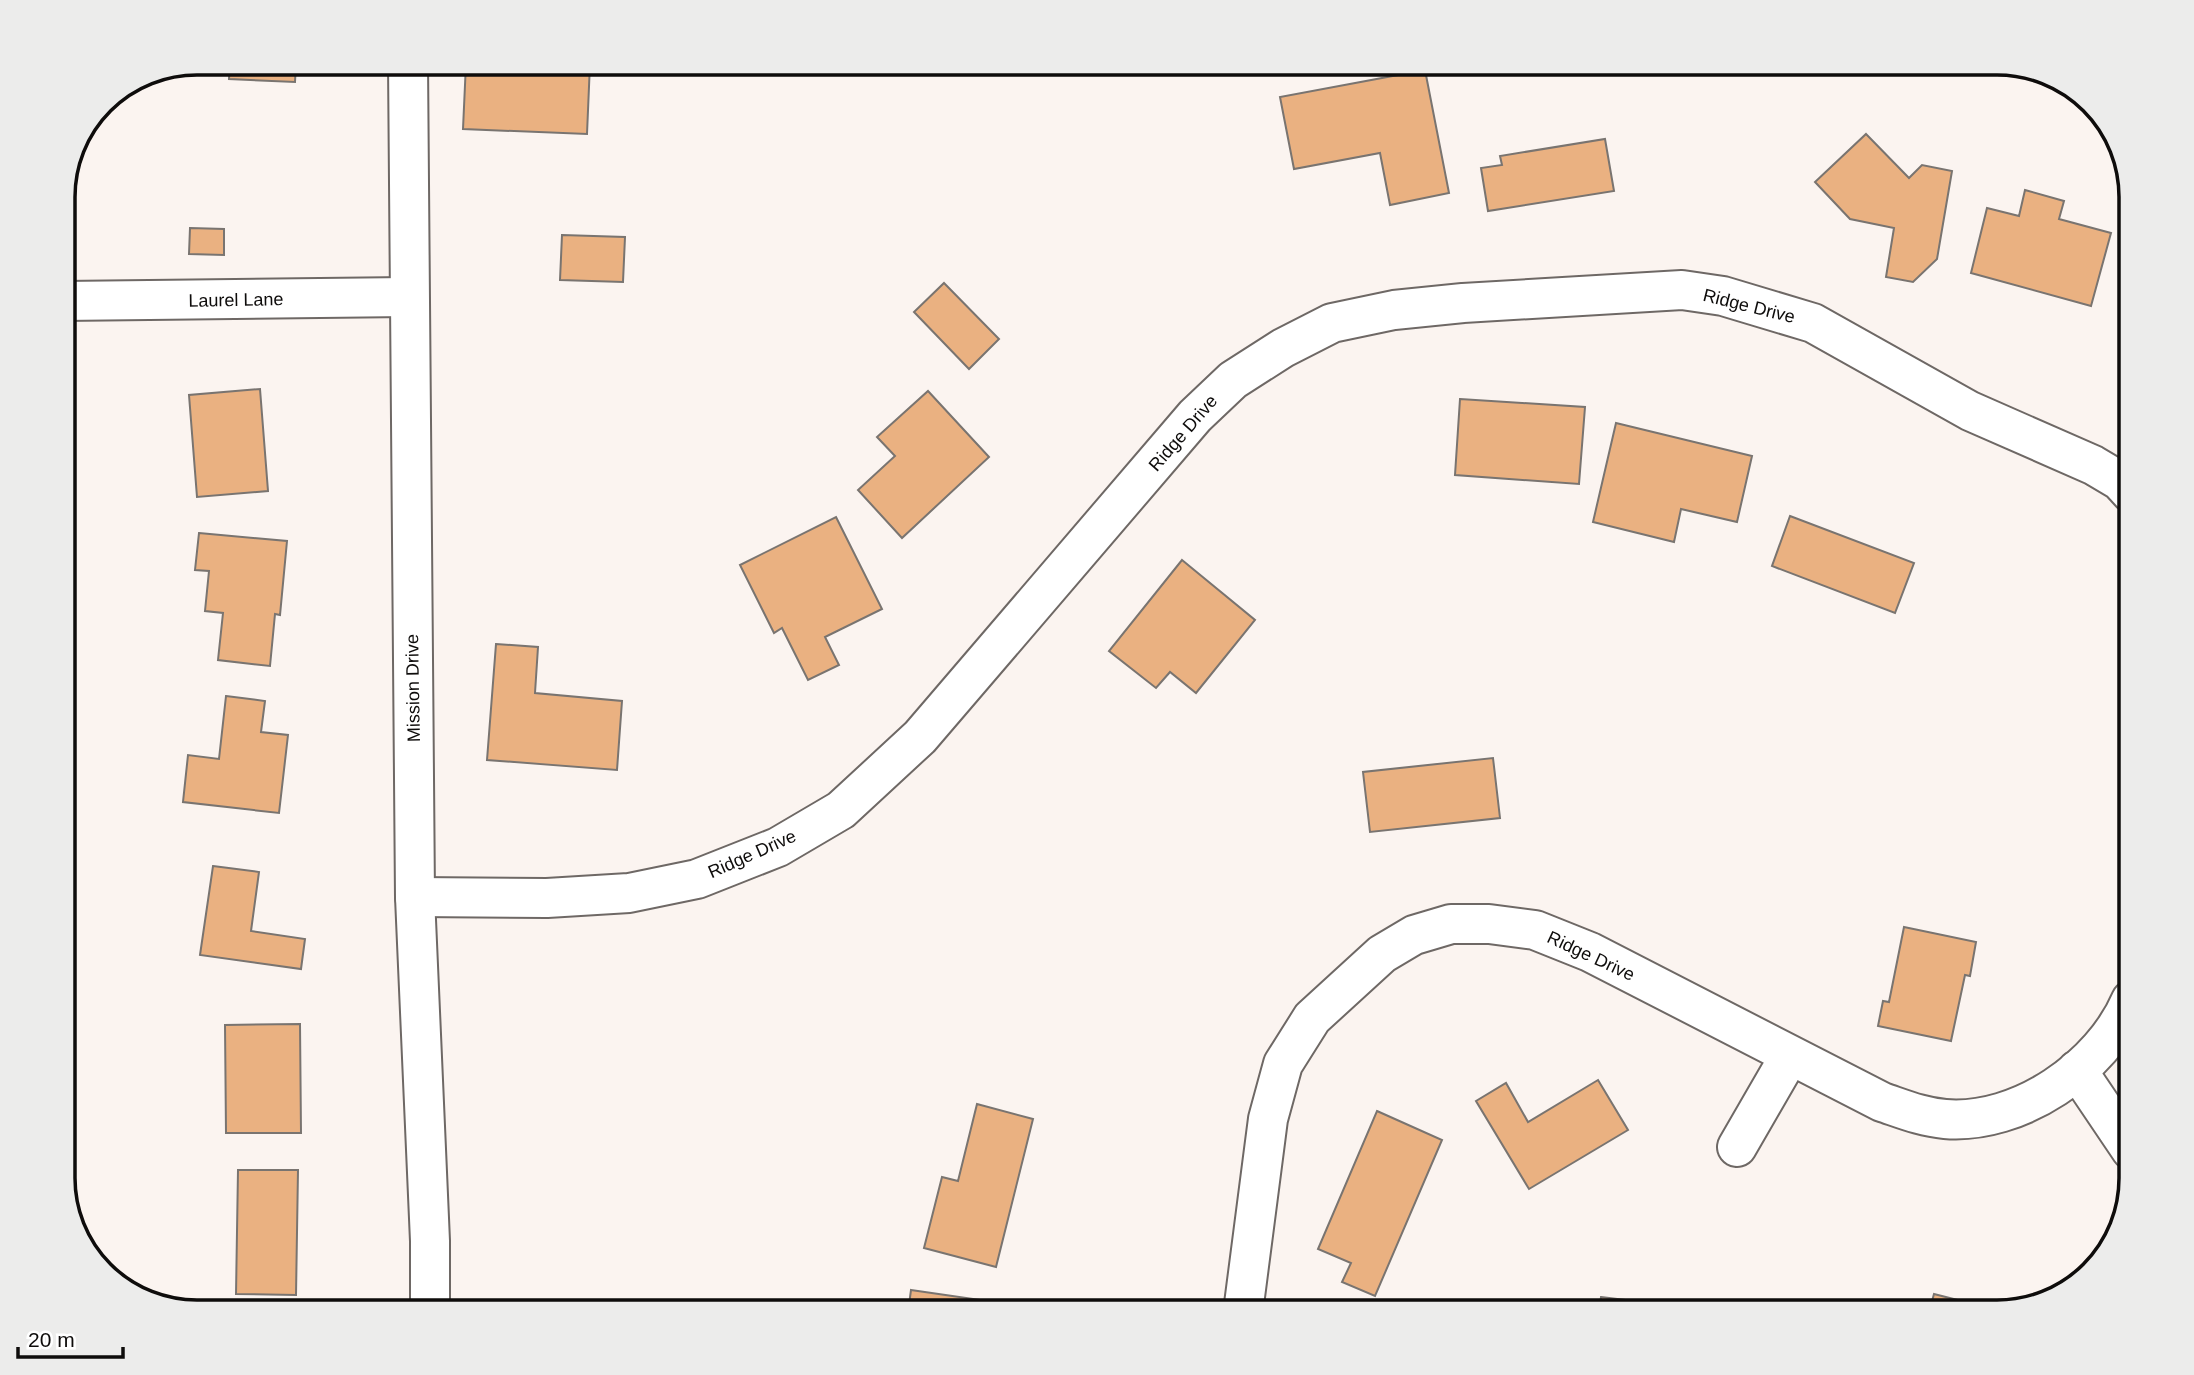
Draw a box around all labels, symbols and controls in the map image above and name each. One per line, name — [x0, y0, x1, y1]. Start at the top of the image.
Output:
street label: Ridge Drive — [1701, 285, 1797, 327]
street label: Laurel Lane — [188, 289, 284, 311]
street label: Ridge Drive — [1145, 391, 1221, 475]
street label: Mission Drive — [402, 634, 424, 742]
street label: Ridge Drive — [705, 826, 799, 882]
street label: Ridge Drive — [1544, 927, 1638, 985]
scale bar — [18, 1316, 122, 1360]
text: 20 m — [28, 1328, 75, 1351]

